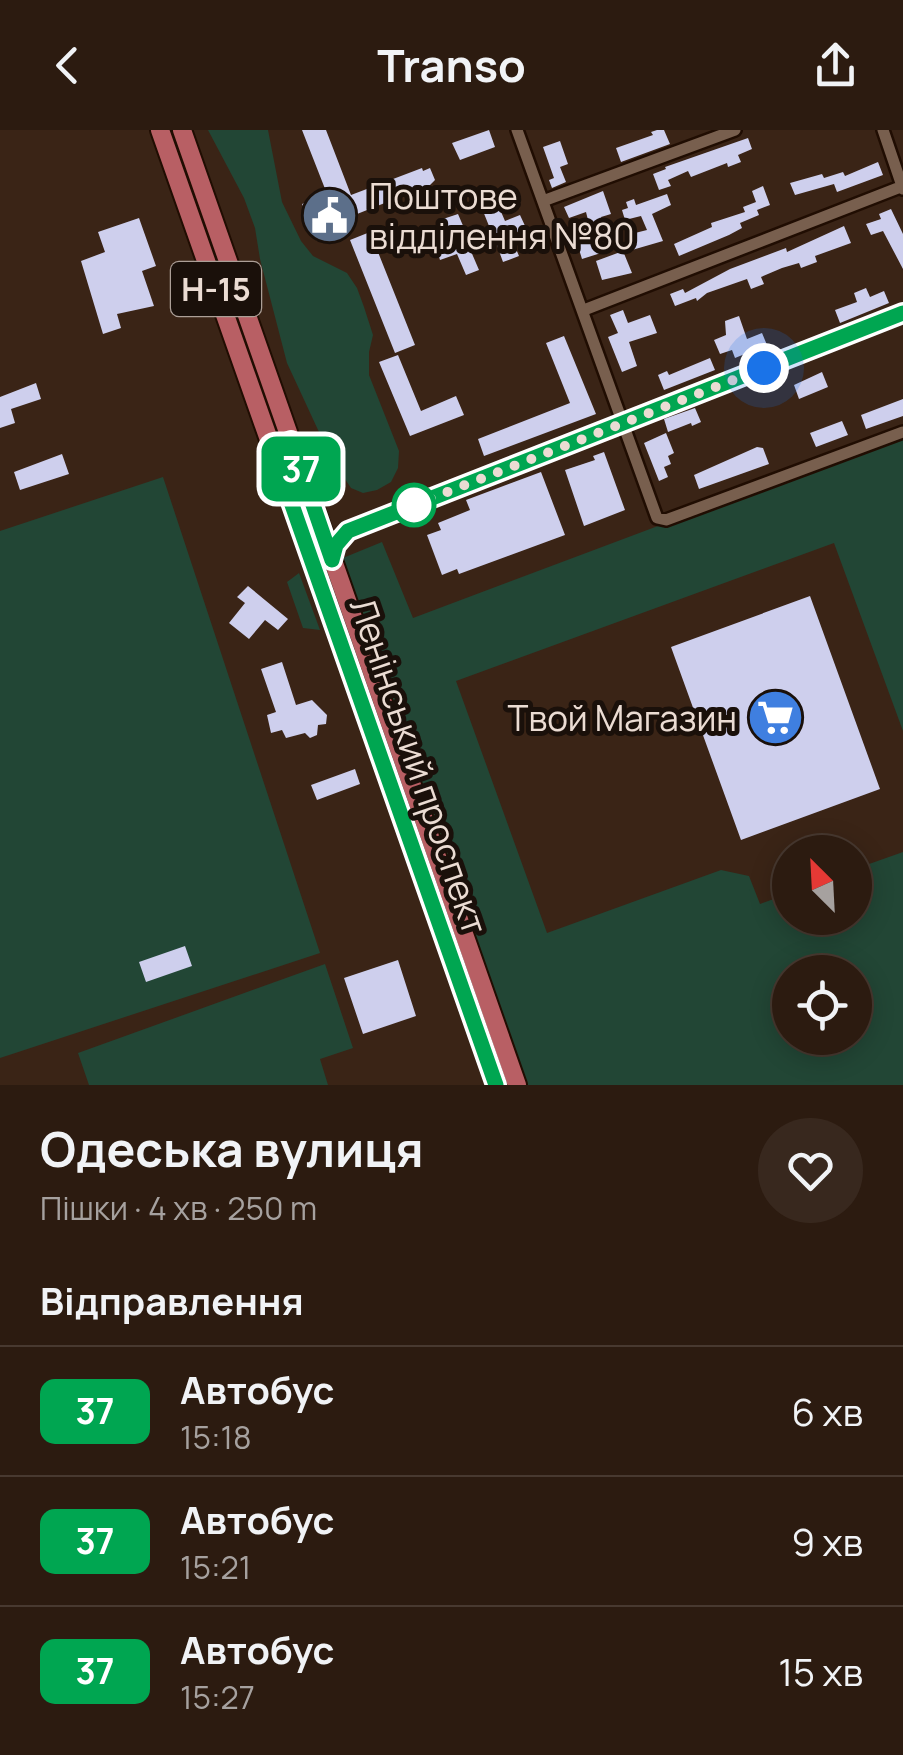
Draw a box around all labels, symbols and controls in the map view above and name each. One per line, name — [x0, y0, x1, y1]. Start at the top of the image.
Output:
text: Transo — [377, 34, 526, 96]
icon: back — [40, 38, 95, 93]
icon: share — [808, 38, 863, 93]
place label: Поштове відділення №80 — [369, 172, 635, 260]
public building icon: Поштове відділення №80 — [300, 186, 360, 246]
road number: Н-15 — [171, 262, 261, 316]
your location — [739, 343, 789, 393]
line badge: 37 — [256, 436, 346, 502]
text: 37 — [281, 445, 321, 493]
unlabelled marker — [393, 484, 435, 526]
street label: Ленінський проспект — [339, 591, 499, 941]
supermarket icon: Твой Магазин — [746, 688, 806, 748]
place label: Твой Магазин — [508, 694, 737, 742]
north arrow — [772, 835, 872, 935]
map controls — [772, 835, 872, 1055]
button: locate — [772, 955, 872, 1055]
text: Одеська вулиця — [40, 1116, 424, 1181]
button: heart — [758, 1118, 863, 1223]
text: Пішки · 4 хв · 250 m — [40, 1186, 317, 1230]
text: Відправлення — [40, 1274, 304, 1326]
text: Автобус — [180, 1363, 334, 1415]
text: 6 хв — [791, 1385, 863, 1437]
text: 37 — [75, 1387, 115, 1435]
text: 15:18 — [180, 1415, 252, 1459]
text: Автобус — [180, 1493, 334, 1545]
text: 9 хв — [791, 1515, 863, 1567]
text: 37 — [75, 1517, 115, 1565]
text: 15:21 — [180, 1545, 251, 1589]
text: Автобус — [180, 1623, 334, 1675]
text: 15 хв — [778, 1645, 863, 1697]
text: 37 — [75, 1647, 115, 1695]
text: 15:27 — [180, 1675, 255, 1719]

